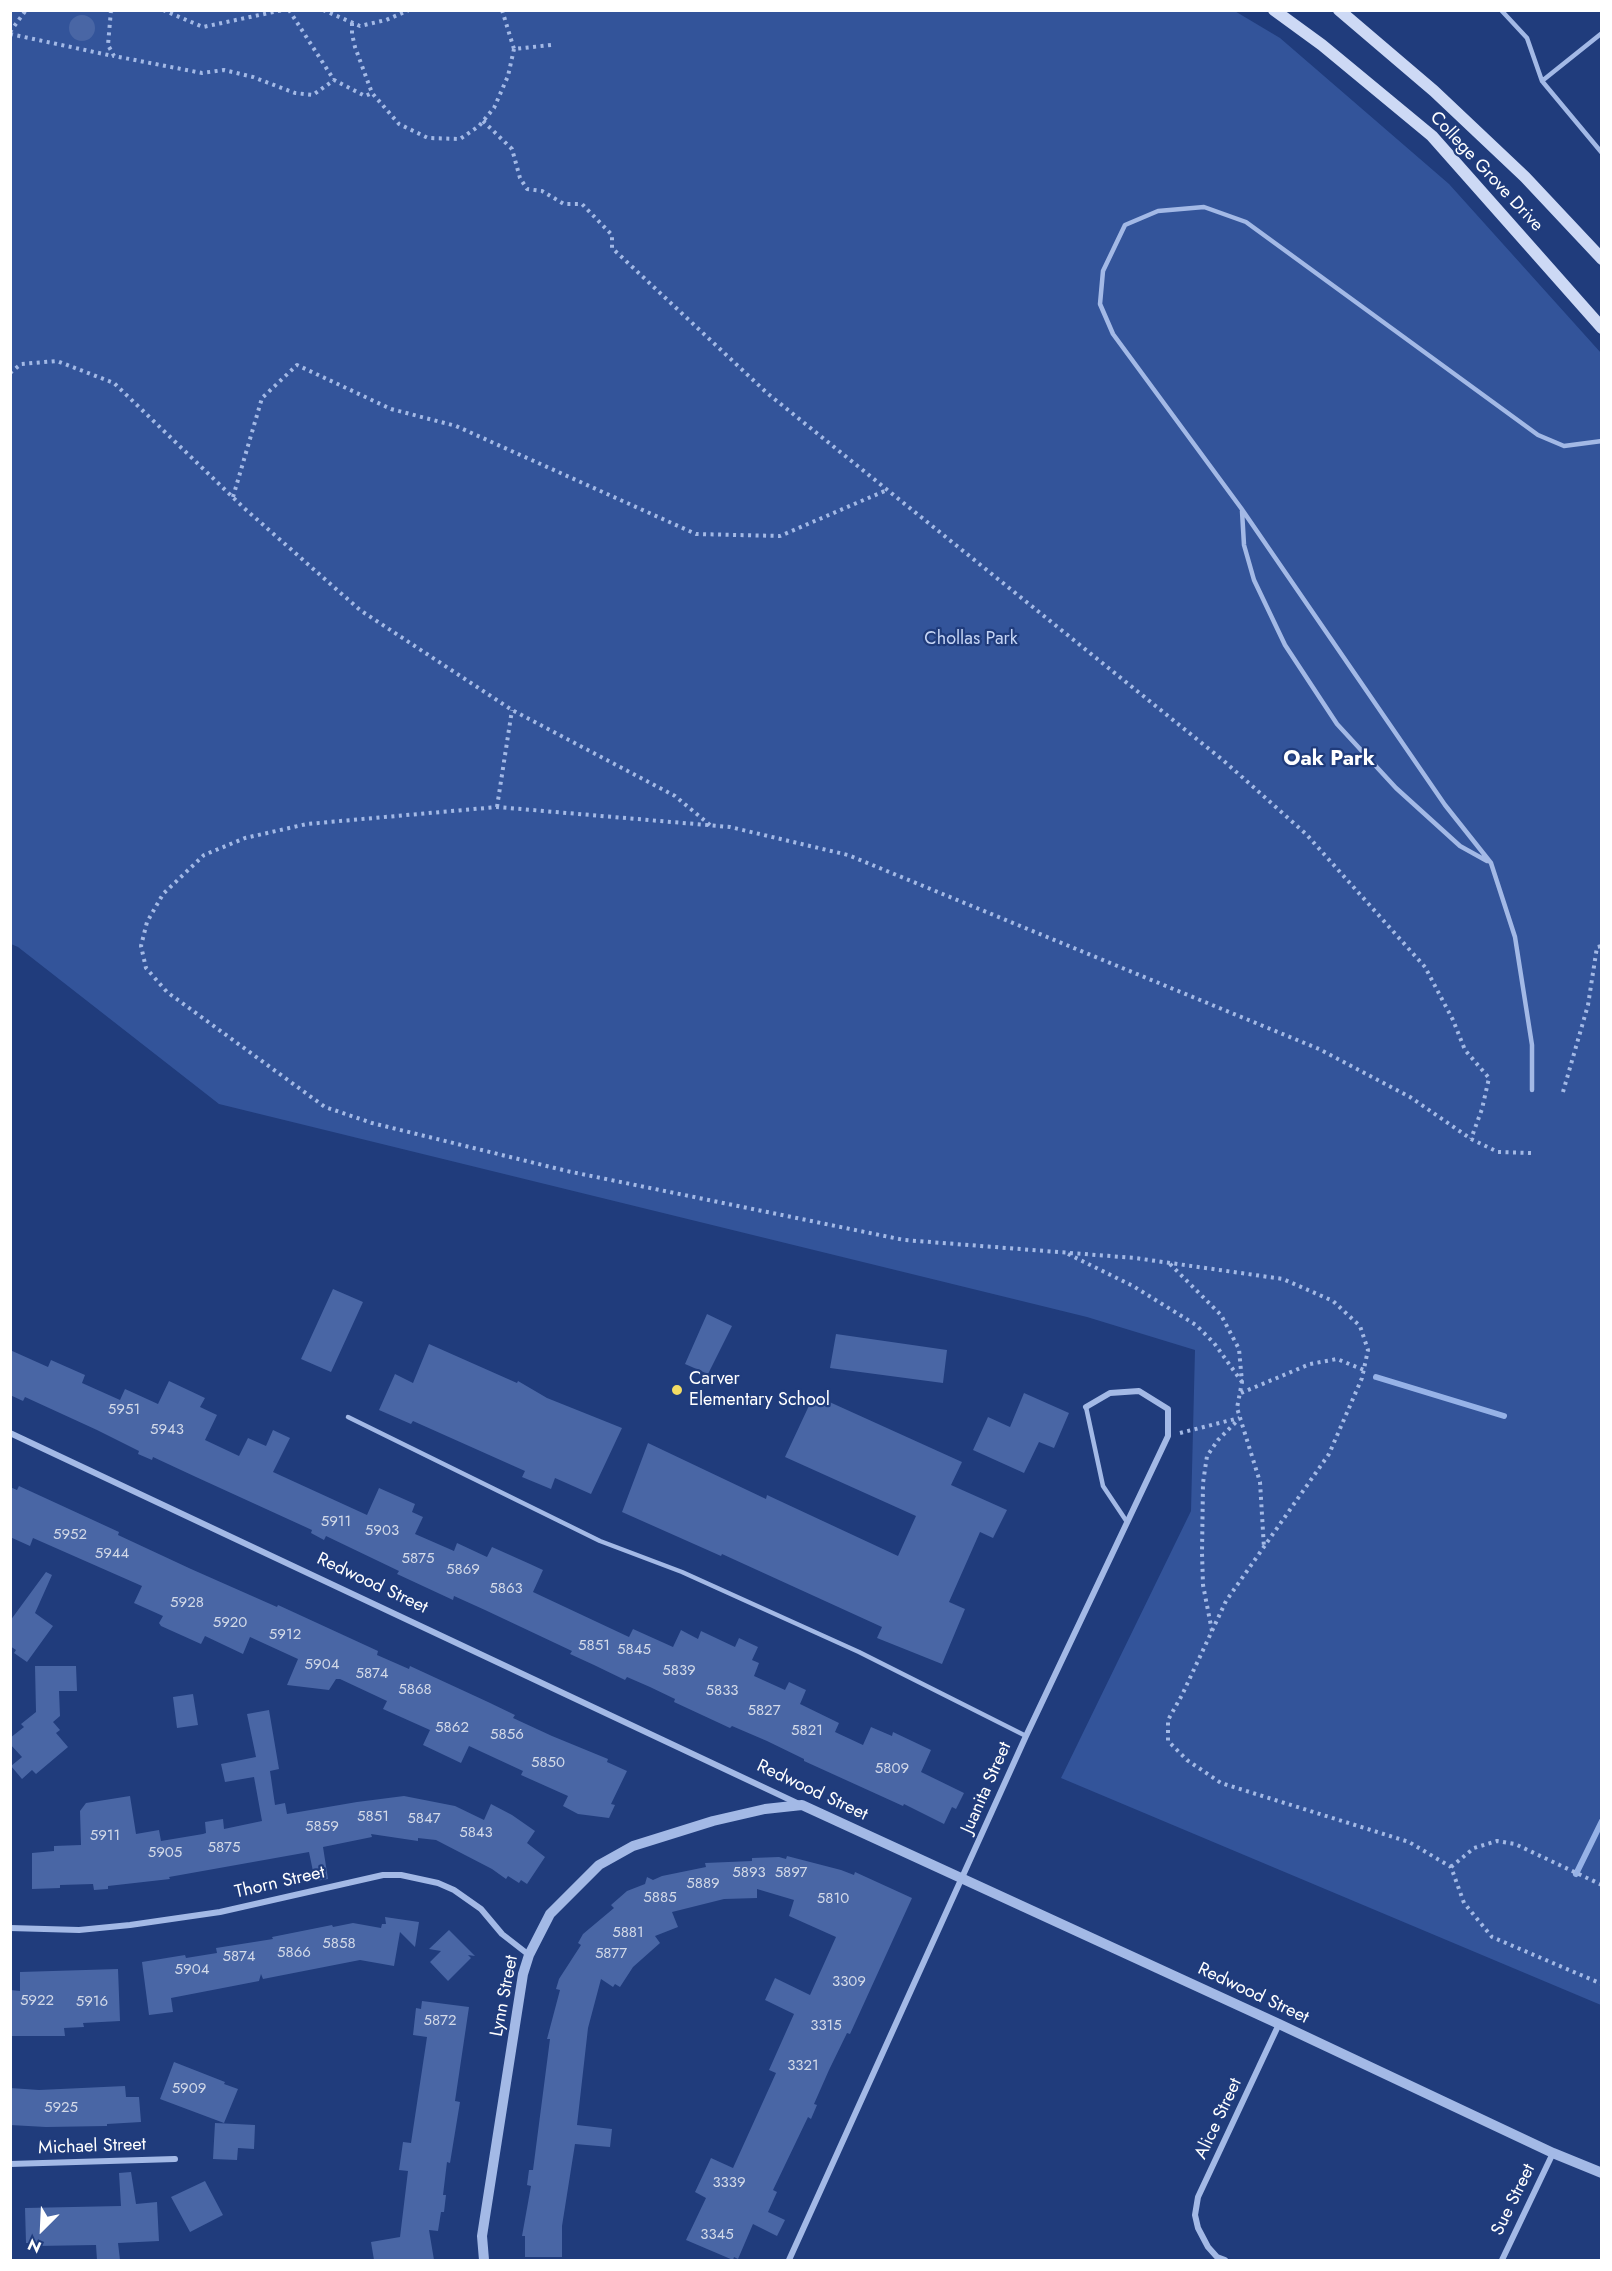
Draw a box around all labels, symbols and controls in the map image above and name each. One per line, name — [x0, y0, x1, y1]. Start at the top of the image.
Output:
street label: College Grove Drive — [1425, 107, 1547, 237]
park label: Chollas Park — [924, 629, 1018, 651]
district label: Oak Park — [1283, 747, 1375, 773]
place label: Carver Elementary School — [689, 1369, 830, 1412]
marker: Carver Elementary School — [670, 1383, 684, 1397]
house number: 5951 — [108, 1401, 140, 1419]
house number: 5943 — [150, 1421, 184, 1439]
house number: 5911 — [321, 1513, 351, 1531]
house number: 5903 — [365, 1522, 399, 1540]
house number: 5952 — [53, 1526, 87, 1544]
house number: 5944 — [95, 1545, 129, 1563]
street label: Redwood Street — [313, 1549, 431, 1619]
house number: 5875 — [402, 1550, 434, 1568]
house number: 5869 — [446, 1561, 480, 1579]
house number: 5863 — [489, 1580, 523, 1598]
house number: 5928 — [170, 1594, 204, 1612]
house number: 5920 — [213, 1614, 247, 1632]
house number: 5912 — [269, 1626, 301, 1644]
house number: 5851 — [578, 1637, 610, 1655]
house number: 5845 — [617, 1641, 651, 1659]
house number: 5904 — [305, 1656, 339, 1674]
house number: 5839 — [662, 1662, 696, 1680]
house number: 5874 — [355, 1665, 389, 1683]
house number: 5868 — [398, 1681, 432, 1699]
house number: 5833 — [705, 1682, 739, 1700]
house number: 5827 — [747, 1702, 781, 1720]
house number: 5862 — [435, 1719, 469, 1737]
house number: 5821 — [791, 1722, 823, 1740]
house number: 5856 — [490, 1726, 524, 1744]
street label: Juanita Street — [957, 1739, 1017, 1837]
house number: 5850 — [531, 1754, 565, 1772]
street label: Redwood Street — [753, 1756, 871, 1826]
house number: 5809 — [875, 1760, 909, 1778]
house number: 5851 — [357, 1808, 389, 1826]
house number: 5847 — [407, 1810, 441, 1828]
house number: 5859 — [305, 1818, 339, 1836]
house number: 5843 — [459, 1824, 493, 1842]
house number: 5911 — [90, 1827, 120, 1845]
house number: 5875 — [208, 1839, 240, 1857]
house number: 5905 — [148, 1844, 182, 1862]
street label: Thorn Street — [233, 1862, 327, 1904]
house number: 5893 — [732, 1864, 766, 1882]
house number: 5897 — [775, 1864, 807, 1882]
house number: 5889 — [686, 1875, 720, 1893]
house number: 5885 — [643, 1889, 677, 1907]
house number: 5810 — [817, 1890, 849, 1908]
house number: 5881 — [612, 1924, 644, 1942]
house number: 5858 — [322, 1935, 356, 1953]
house number: 5866 — [277, 1944, 311, 1962]
house number: 5877 — [595, 1945, 627, 1963]
house number: 5874 — [222, 1948, 256, 1966]
street label: Lynn Street — [487, 1954, 523, 2038]
street label: Redwood Street — [1194, 1959, 1312, 2029]
house number: 5904 — [175, 1961, 209, 1979]
house number: 3309 — [832, 1973, 866, 1991]
house number: 5922 — [20, 1992, 54, 2010]
house number: 5916 — [76, 1993, 108, 2011]
house number: 5872 — [424, 2012, 456, 2030]
house number: 3315 — [810, 2017, 842, 2035]
house number: 3321 — [787, 2057, 819, 2075]
street label: Alice Street — [1191, 2075, 1247, 2163]
house number: 5909 — [172, 2080, 206, 2098]
house number: 5925 — [44, 2099, 78, 2117]
street label: Michael Street — [38, 2134, 146, 2160]
street label: Sue Street — [1487, 2161, 1541, 2239]
house number: 3339 — [712, 2174, 746, 2192]
north arrow — [12, 2199, 72, 2259]
house number: 3345 — [700, 2226, 734, 2244]
text: N — [24, 2233, 45, 2259]

